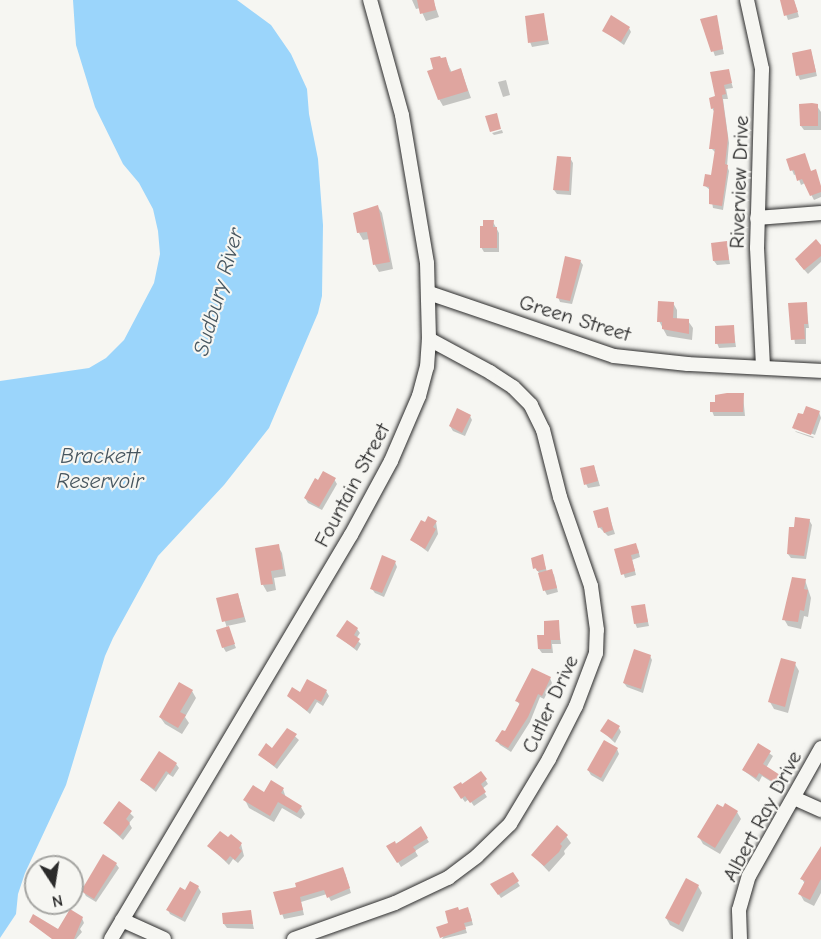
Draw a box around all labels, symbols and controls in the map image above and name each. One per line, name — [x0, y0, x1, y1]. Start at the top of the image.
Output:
street label: Riverview Drive — [724, 115, 754, 249]
water label: Sudbury River — [188, 225, 250, 359]
street label: Green Street — [516, 289, 634, 347]
street label: Fountain Street — [309, 419, 395, 551]
water label: Brackett Reservoir — [56, 443, 144, 494]
street label: Cutler Drive — [516, 651, 584, 757]
street label: Albert Ray Drive — [717, 746, 807, 886]
north arrow — [24, 855, 84, 915]
text: N — [50, 891, 64, 911]

